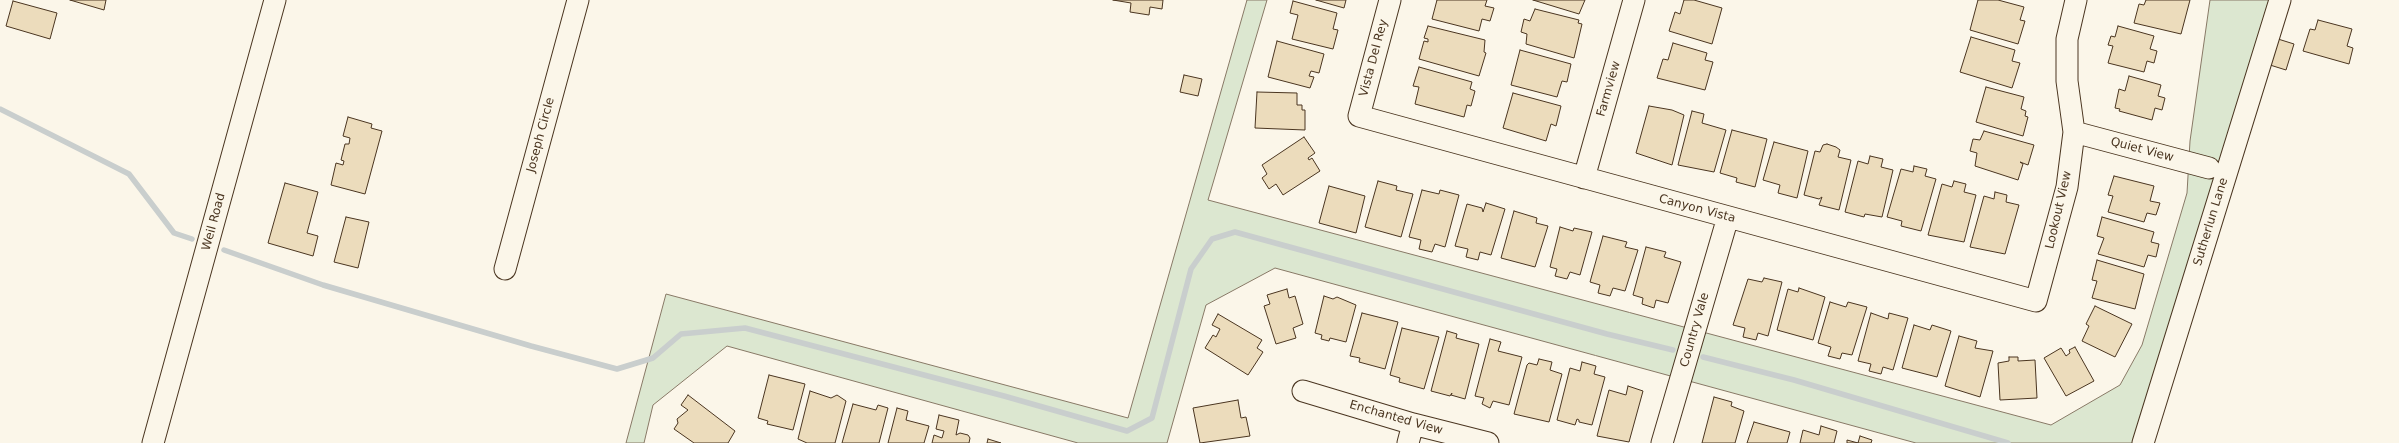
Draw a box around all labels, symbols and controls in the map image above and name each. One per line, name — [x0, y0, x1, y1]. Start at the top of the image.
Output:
street label: Vista Del Rey — [1357, 18, 1391, 98]
street label: Farmview — [1594, 60, 1624, 118]
street label: Joseph Circle — [524, 96, 558, 174]
street label: Quiet View — [2109, 135, 2175, 165]
street label: Lookout View — [2043, 170, 2075, 250]
street label: Sutherlun Lane — [2191, 176, 2231, 268]
street label: Weil Road — [199, 192, 229, 252]
street label: Canyon Vista — [1657, 192, 1737, 226]
street label: Country Vale — [1677, 291, 1713, 369]
street label: Enchanted View — [1348, 398, 1444, 438]

